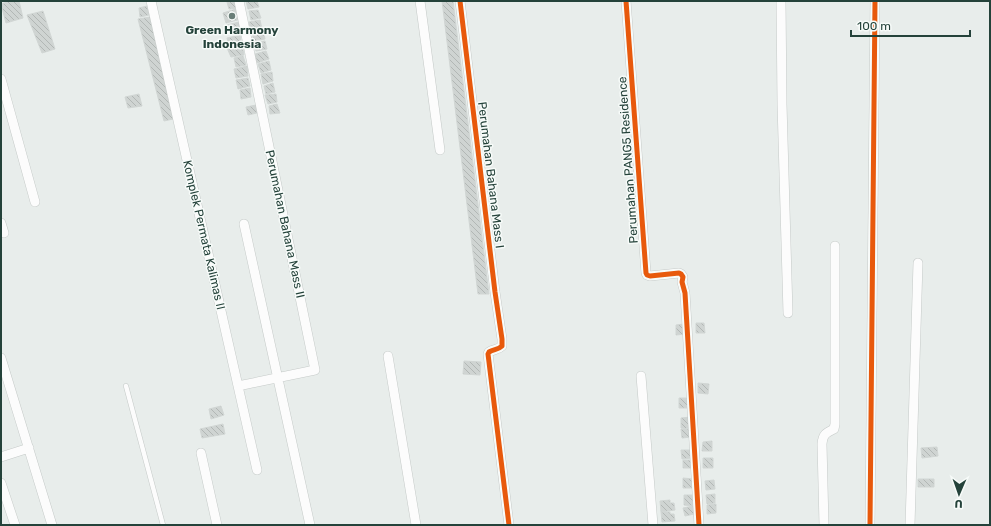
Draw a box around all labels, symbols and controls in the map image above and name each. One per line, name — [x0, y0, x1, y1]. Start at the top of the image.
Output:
marker: Green Harmony Indonesia — [227, 11, 237, 21]
scale bar — [851, 12, 970, 38]
text: 100 m — [857, 19, 891, 33]
place label: Green Harmony Indonesia — [185, 23, 279, 51]
street label: Perumahan PANG5 Residence — [615, 76, 641, 244]
street label: Perumahan Bahana Mass I — [475, 101, 507, 249]
street label: Perumahan Bahana Mass II — [262, 149, 308, 299]
street label: Komplek Permata Kalimas II — [180, 159, 228, 311]
north arrow — [939, 474, 979, 514]
text: U — [954, 497, 963, 510]

